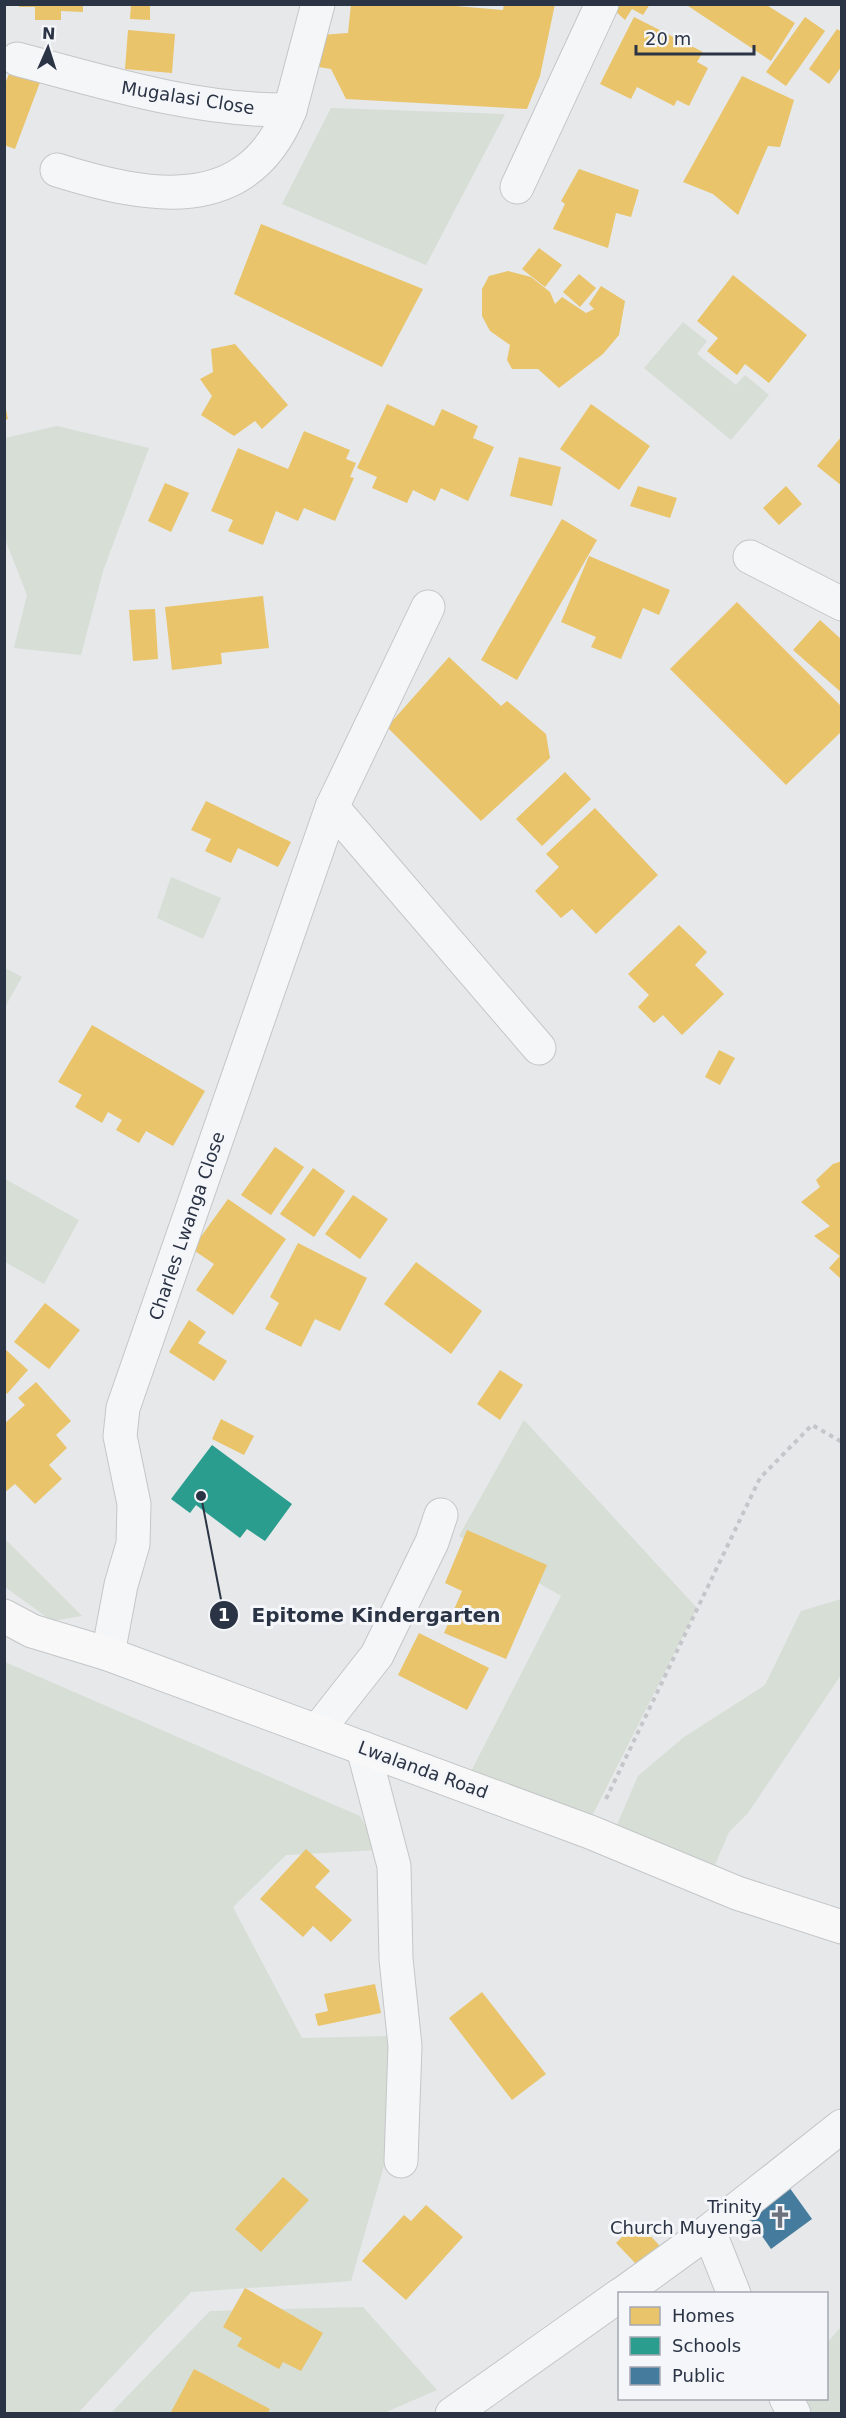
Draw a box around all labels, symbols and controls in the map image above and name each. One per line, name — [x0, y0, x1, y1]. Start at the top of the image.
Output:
north arrow — [18, 18, 78, 78]
scale bar — [636, 18, 754, 56]
text: N — [42, 24, 56, 43]
text: 20 m — [645, 28, 691, 49]
street label: Mugalasi Close — [120, 77, 256, 118]
street label: Charles Lwanga Close — [144, 1129, 229, 1323]
callout: Epitome Kindergarten — [209, 1596, 512, 1634]
text: Epitome Kindergarten — [252, 1603, 500, 1627]
text: 1 — [218, 1604, 230, 1625]
street label: Lwalanda Road — [355, 1736, 491, 1803]
place label: Trinity Church Muyenga — [610, 2196, 762, 2238]
church icon: Trinity Church Muyenga — [767, 2204, 793, 2230]
legend — [618, 2292, 828, 2400]
text: Homes — [672, 2305, 735, 2326]
text: Schools — [672, 2335, 741, 2356]
text: Public — [672, 2365, 725, 2386]

